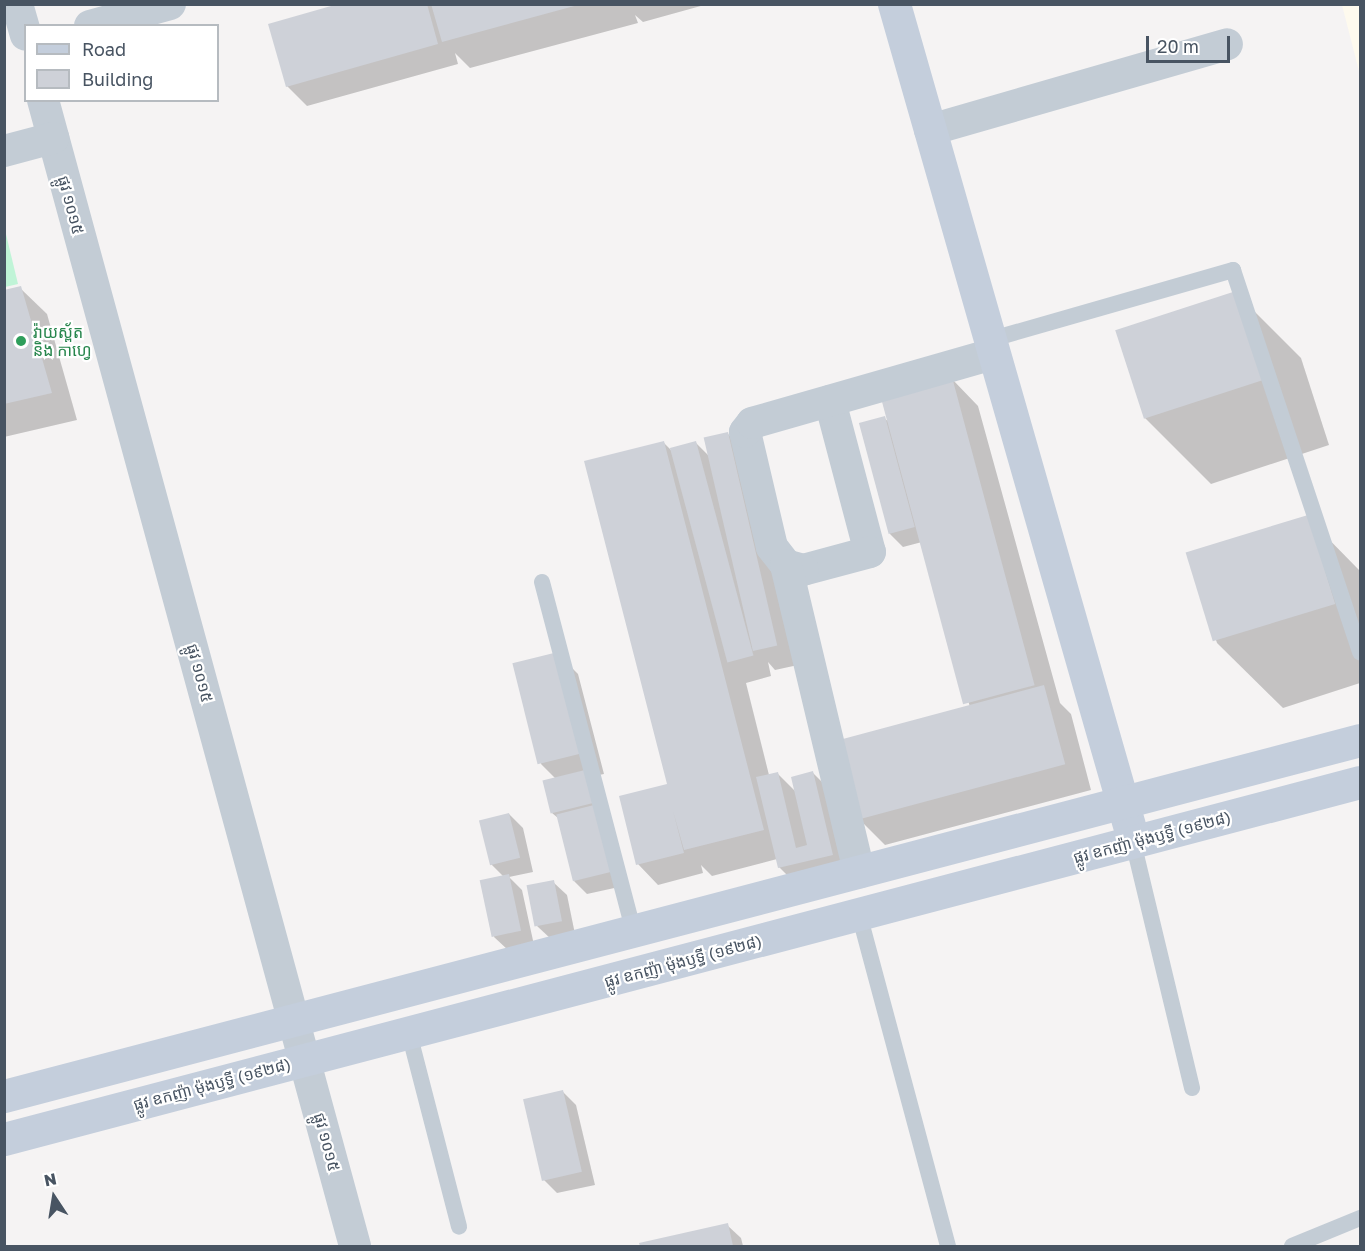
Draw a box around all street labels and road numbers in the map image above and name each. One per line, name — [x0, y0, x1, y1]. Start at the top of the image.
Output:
street label: ផ្លូវ ១០១៥ — [54, 174, 88, 236]
street label: ផ្លូវ ១០១៥ — [183, 642, 217, 704]
street label: ផ្លូវ ឧកញ៉ា ម៉ុងឫទ្ធី (១៩២៨) — [1071, 807, 1233, 867]
street label: ផ្លូវ ឧកញ៉ា ម៉ុងឫទ្ធី (១៩២៨) — [602, 931, 764, 991]
street label: ផ្លូវ ឧកញ៉ា ម៉ុងឫទ្ធី (១៩២៨) — [131, 1054, 293, 1114]
street label: ផ្លូវ ១០១៥ — [310, 1111, 344, 1173]

